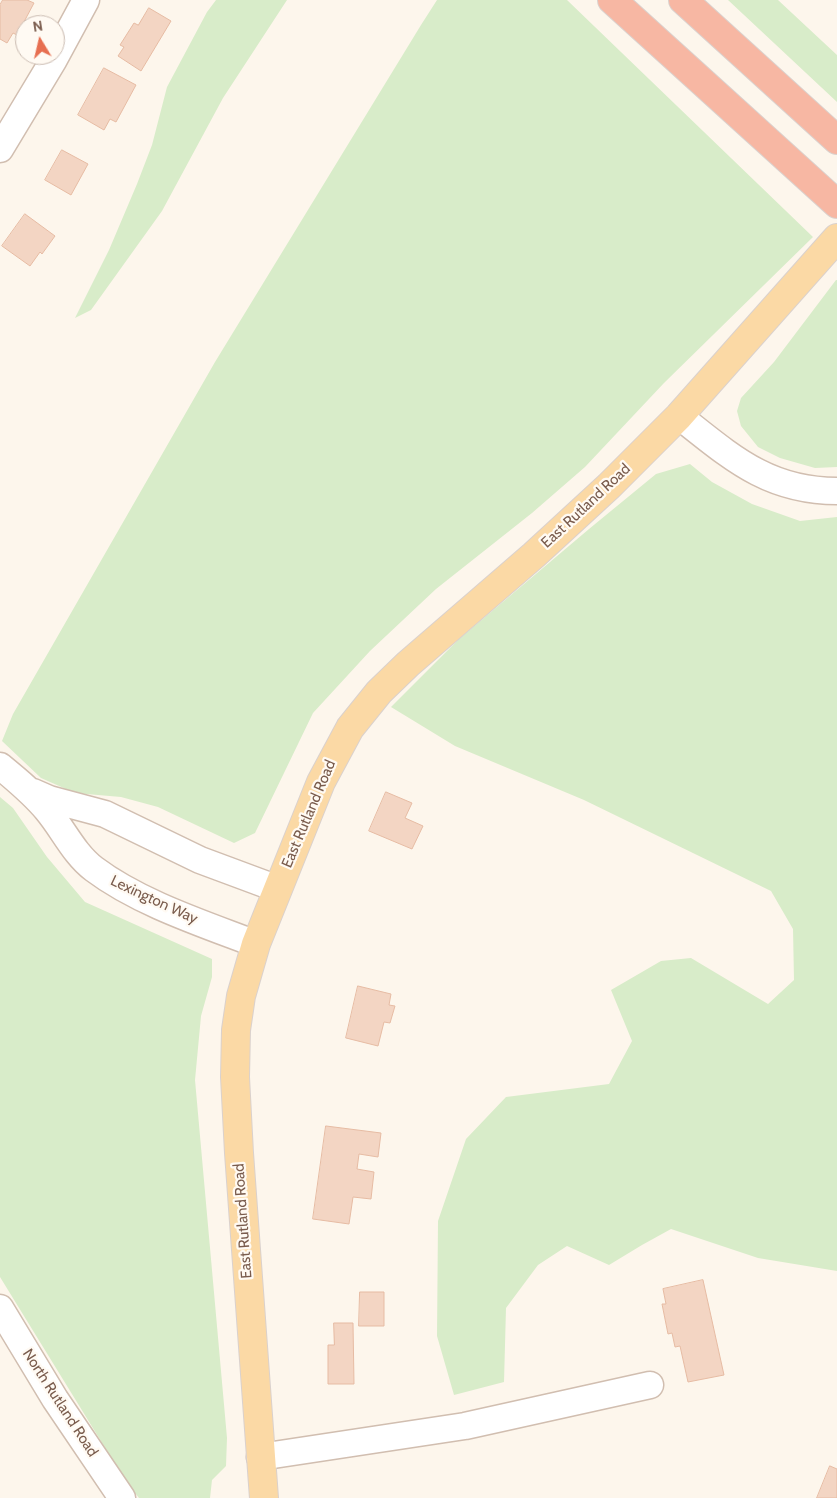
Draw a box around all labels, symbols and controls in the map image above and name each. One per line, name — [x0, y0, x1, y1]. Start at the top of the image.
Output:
north arrow — [15, 15, 65, 65]
text: N — [32, 17, 44, 36]
street label: East Rutland Road — [538, 460, 634, 552]
street label: East Rutland Road — [278, 757, 340, 871]
street label: Lexington Way — [108, 872, 200, 928]
street label: East Rutland Road — [230, 1163, 256, 1279]
street label: North Rutland Road — [18, 1346, 102, 1460]

